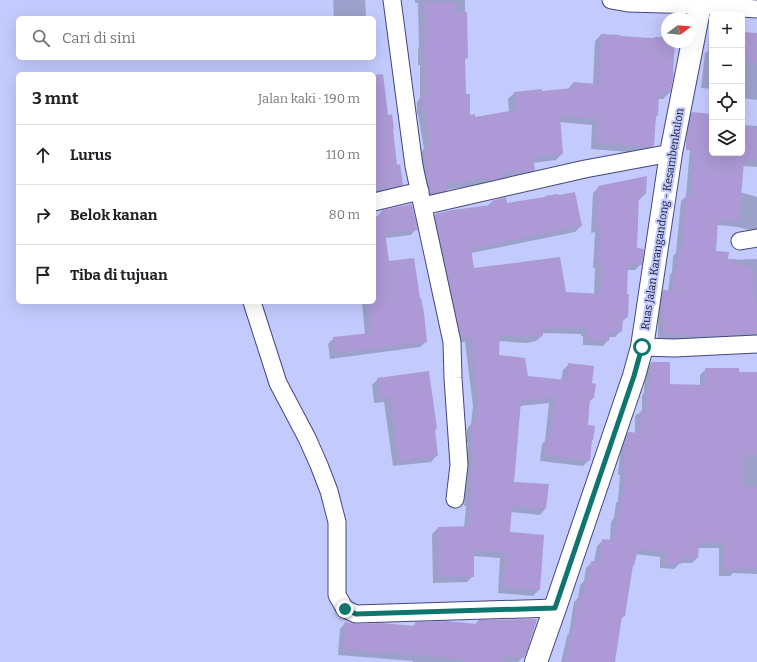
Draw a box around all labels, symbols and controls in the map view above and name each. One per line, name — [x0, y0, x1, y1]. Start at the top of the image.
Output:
north arrow — [661, 12, 697, 48]
map controls — [709, 12, 745, 156]
button: + — [709, 12, 745, 48]
search box — [16, 16, 376, 60]
icon: search — [30, 27, 52, 49]
text: Cari di sini — [62, 29, 135, 47]
button: − — [709, 48, 745, 84]
button: locate — [709, 84, 745, 120]
text: 3 mnt — [32, 88, 79, 109]
text: Jalan kaki · 190 m — [258, 91, 360, 106]
street label: Ruas Jalan Karangandong - Kesambenkulon — [639, 107, 686, 331]
button: layers — [709, 120, 745, 156]
icon: ahead — [32, 144, 54, 166]
text: Lurus — [70, 146, 112, 164]
text: 110 m — [326, 147, 360, 162]
icon: right — [32, 204, 54, 226]
text: Belok kanan — [70, 206, 158, 224]
text: 80 m — [329, 207, 360, 222]
icon: arrive — [32, 264, 54, 286]
text: Tiba di tujuan — [70, 266, 168, 284]
route start — [633, 338, 651, 356]
route end — [336, 600, 354, 618]

